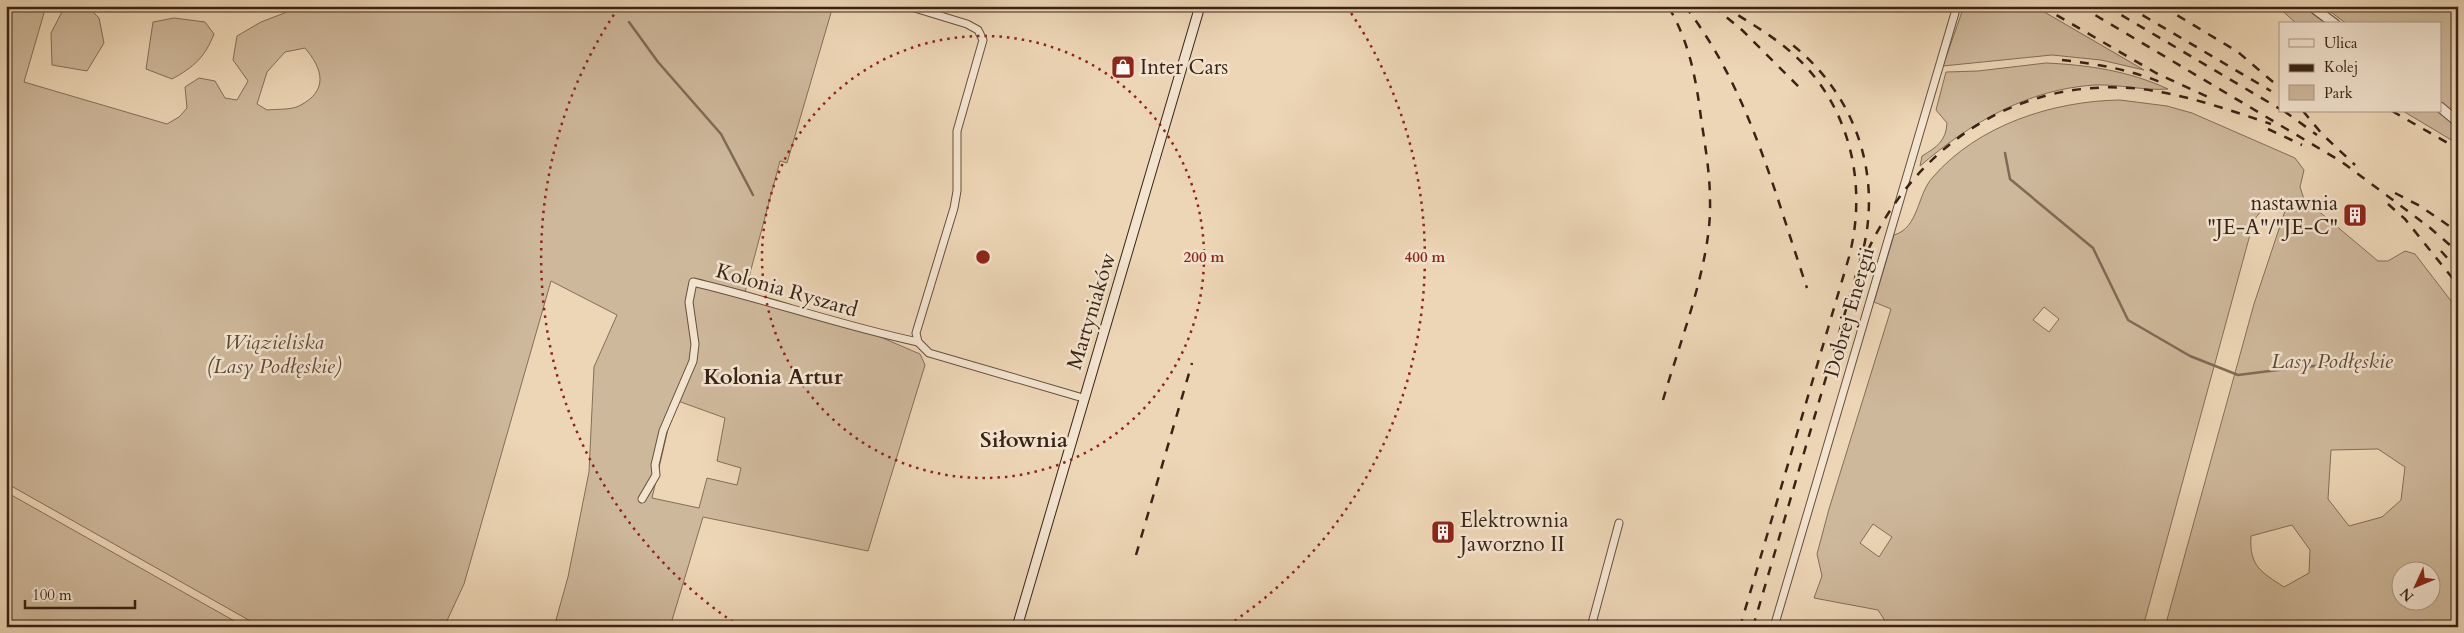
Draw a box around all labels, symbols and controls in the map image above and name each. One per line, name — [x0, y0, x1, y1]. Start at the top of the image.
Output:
legend — [2279, 22, 2442, 112]
text: Ulica — [2324, 33, 2358, 53]
place label: Inter Cars — [1140, 53, 1228, 82]
shop icon: Inter Cars — [1110, 54, 1136, 80]
text: Kolej — [2324, 57, 2358, 77]
text: Park — [2324, 83, 2353, 103]
place label: nastawnia "JE-A"/"JE-C" — [2207, 189, 2338, 242]
building icon: nastawnia "JE-A"/"JE-C" — [2342, 202, 2368, 228]
street label: Dobrej Energii — [1817, 244, 1882, 381]
text: 200 m — [1184, 247, 1225, 267]
text: 400 m — [1405, 247, 1446, 267]
centre of rings — [974, 248, 992, 266]
street label: Martyniaków — [1060, 249, 1123, 373]
street label: Kolonia Ryszard — [713, 256, 861, 325]
park label: Wiązieliska (Lasy Podłęskie) — [206, 328, 342, 381]
park label: Lasy Podłęskie — [2271, 347, 2394, 376]
district label: Kolonia Artur — [703, 362, 843, 392]
district label: Siłownia — [980, 425, 1068, 455]
place label: Elektrownia Jaworzno II — [1457, 506, 1568, 559]
building icon: Elektrownia Jaworzno II — [1430, 519, 1456, 545]
north arrow — [2392, 560, 2442, 610]
scale bar — [25, 578, 135, 610]
text: N — [2396, 584, 2418, 606]
text: 100 m — [32, 585, 72, 605]

